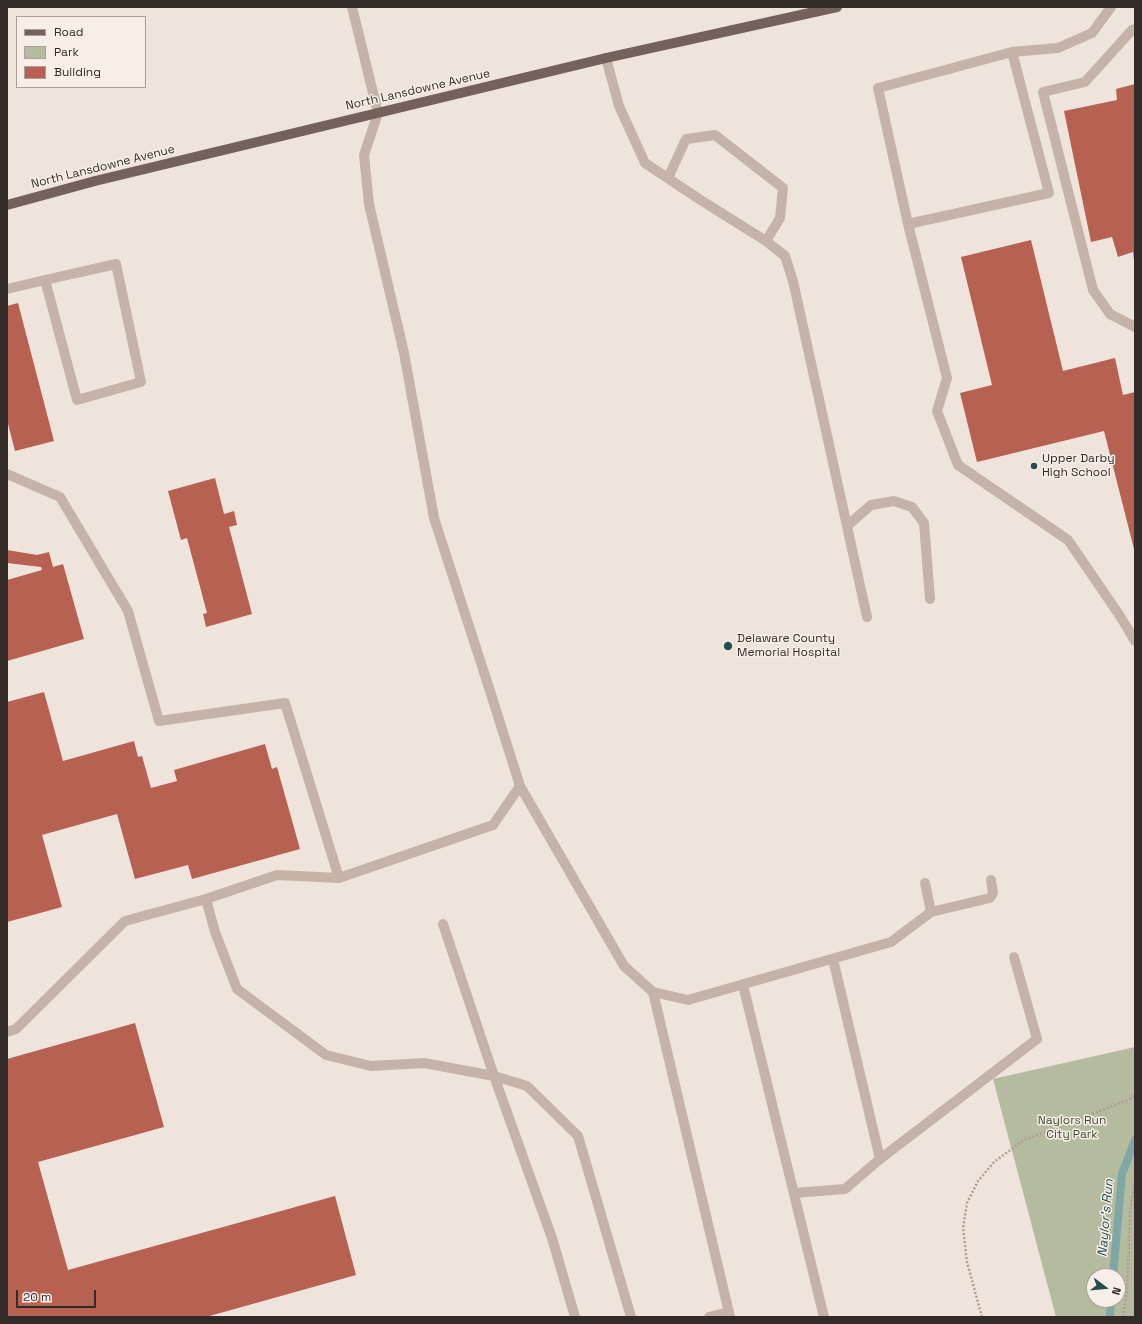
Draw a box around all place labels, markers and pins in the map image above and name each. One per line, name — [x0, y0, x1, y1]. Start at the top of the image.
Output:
place label: Upper Darby High School — [1042, 452, 1115, 480]
marker: Upper Darby High School — [1029, 461, 1039, 471]
place label: Delaware County Memorial Hospital — [737, 632, 840, 660]
marker: Delaware County Memorial Hospital — [722, 640, 734, 652]

